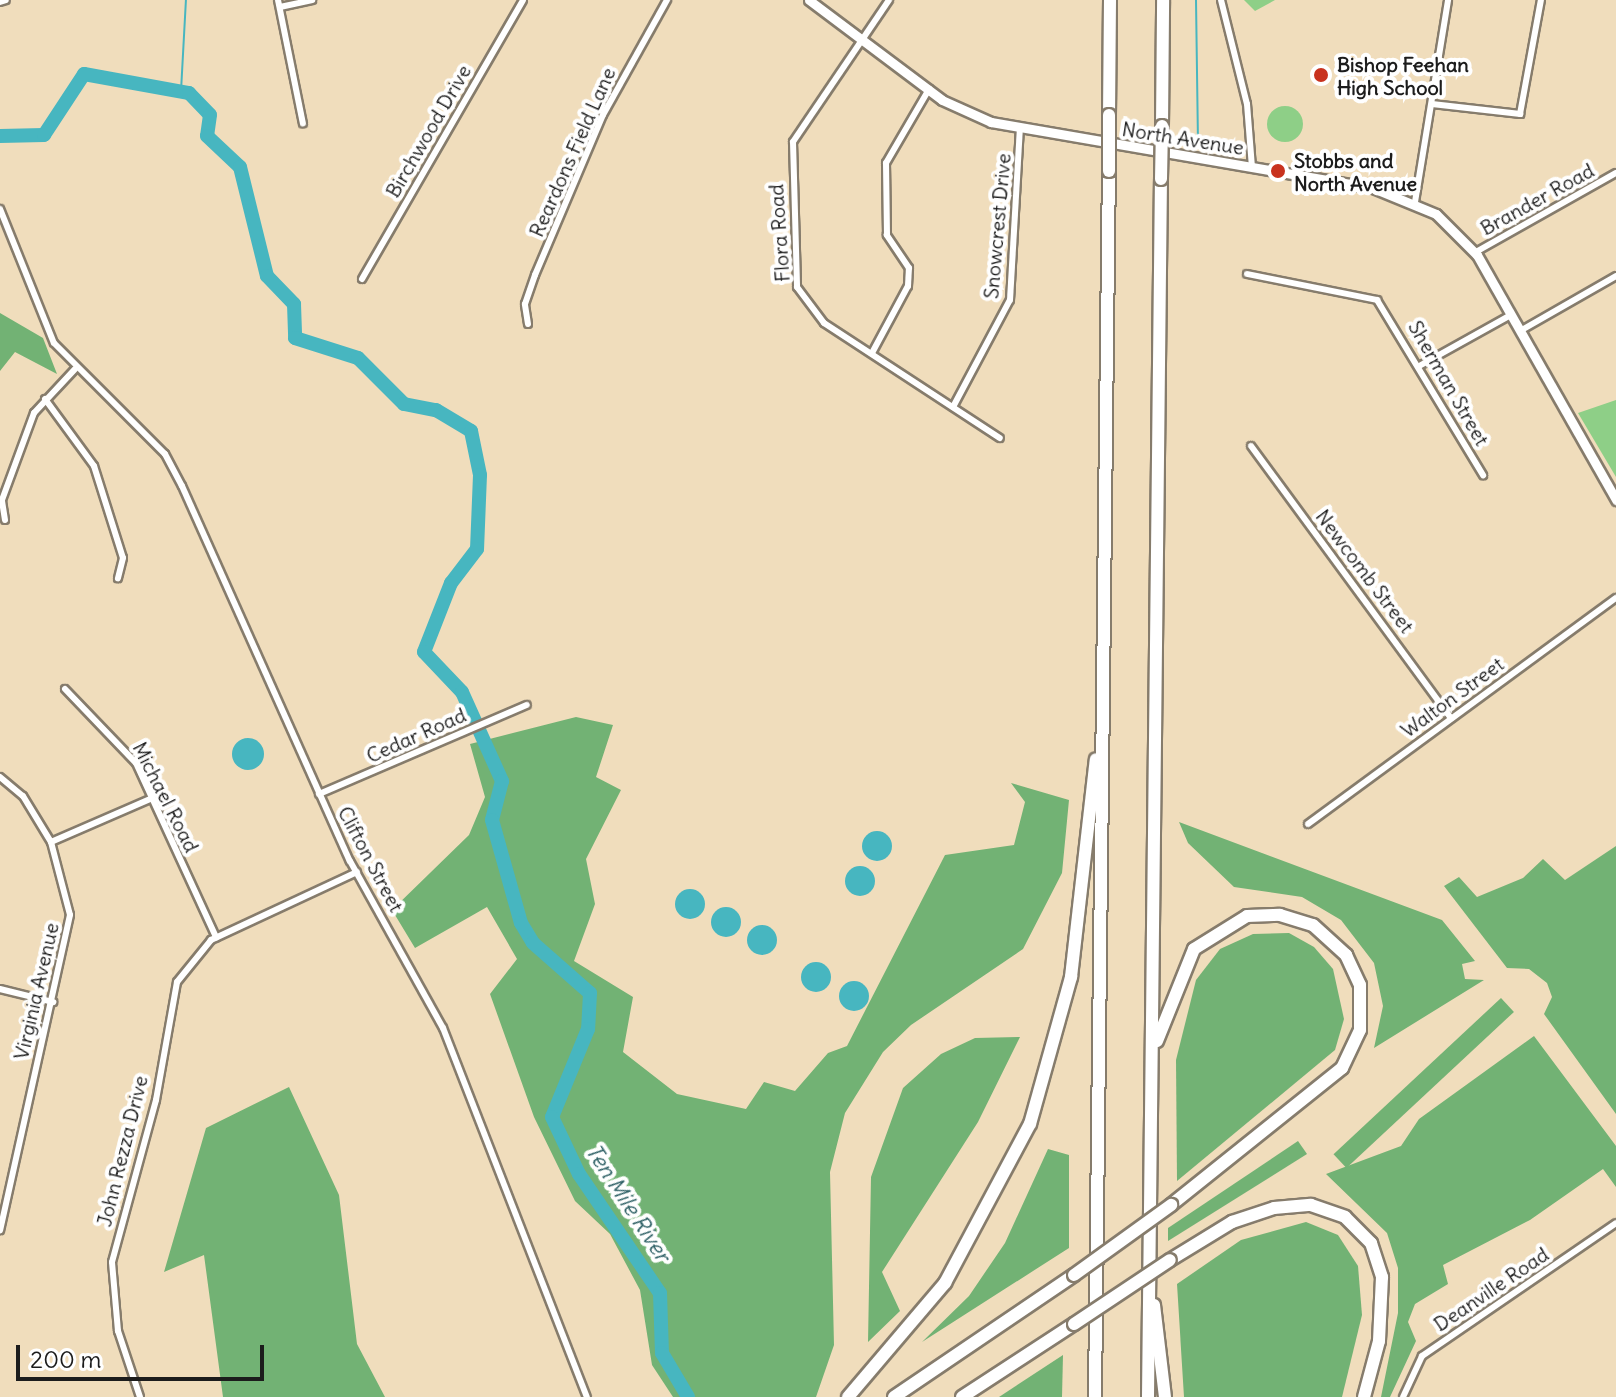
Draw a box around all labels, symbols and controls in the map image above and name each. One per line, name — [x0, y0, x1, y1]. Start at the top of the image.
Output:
place label: Bishop Feehan High School — [1337, 52, 1469, 99]
street label: Birchwood Drive — [380, 60, 476, 202]
street label: Reardons Field Lane — [524, 64, 620, 240]
marker: Bishop Feehan High School — [1312, 66, 1330, 84]
street label: North Avenue — [1120, 117, 1246, 159]
place label: Stobbs and North Avenue — [1294, 148, 1417, 195]
street label: Snowcrest Drive — [979, 152, 1015, 300]
street label: Brander Road — [1476, 158, 1598, 240]
marker: Stobbs and North Avenue — [1269, 162, 1287, 180]
street label: Flora Road — [764, 183, 794, 283]
street label: Sherman Street — [1404, 316, 1494, 450]
street label: Newcomb Street — [1311, 505, 1419, 637]
street label: Walton Street — [1396, 652, 1508, 742]
street label: Cedar Road — [363, 702, 469, 768]
street label: Michael Road — [128, 738, 204, 856]
street label: Clifton Street — [333, 802, 409, 916]
street label: Virginia Avenue — [9, 920, 63, 1062]
street label: John Rezza Drive — [92, 1073, 152, 1229]
water label: Ten Mile River — [580, 1139, 676, 1267]
street label: Deanville Road — [1429, 1242, 1553, 1336]
scale bar — [20, 1329, 268, 1379]
text: 200 m — [30, 1344, 102, 1374]

